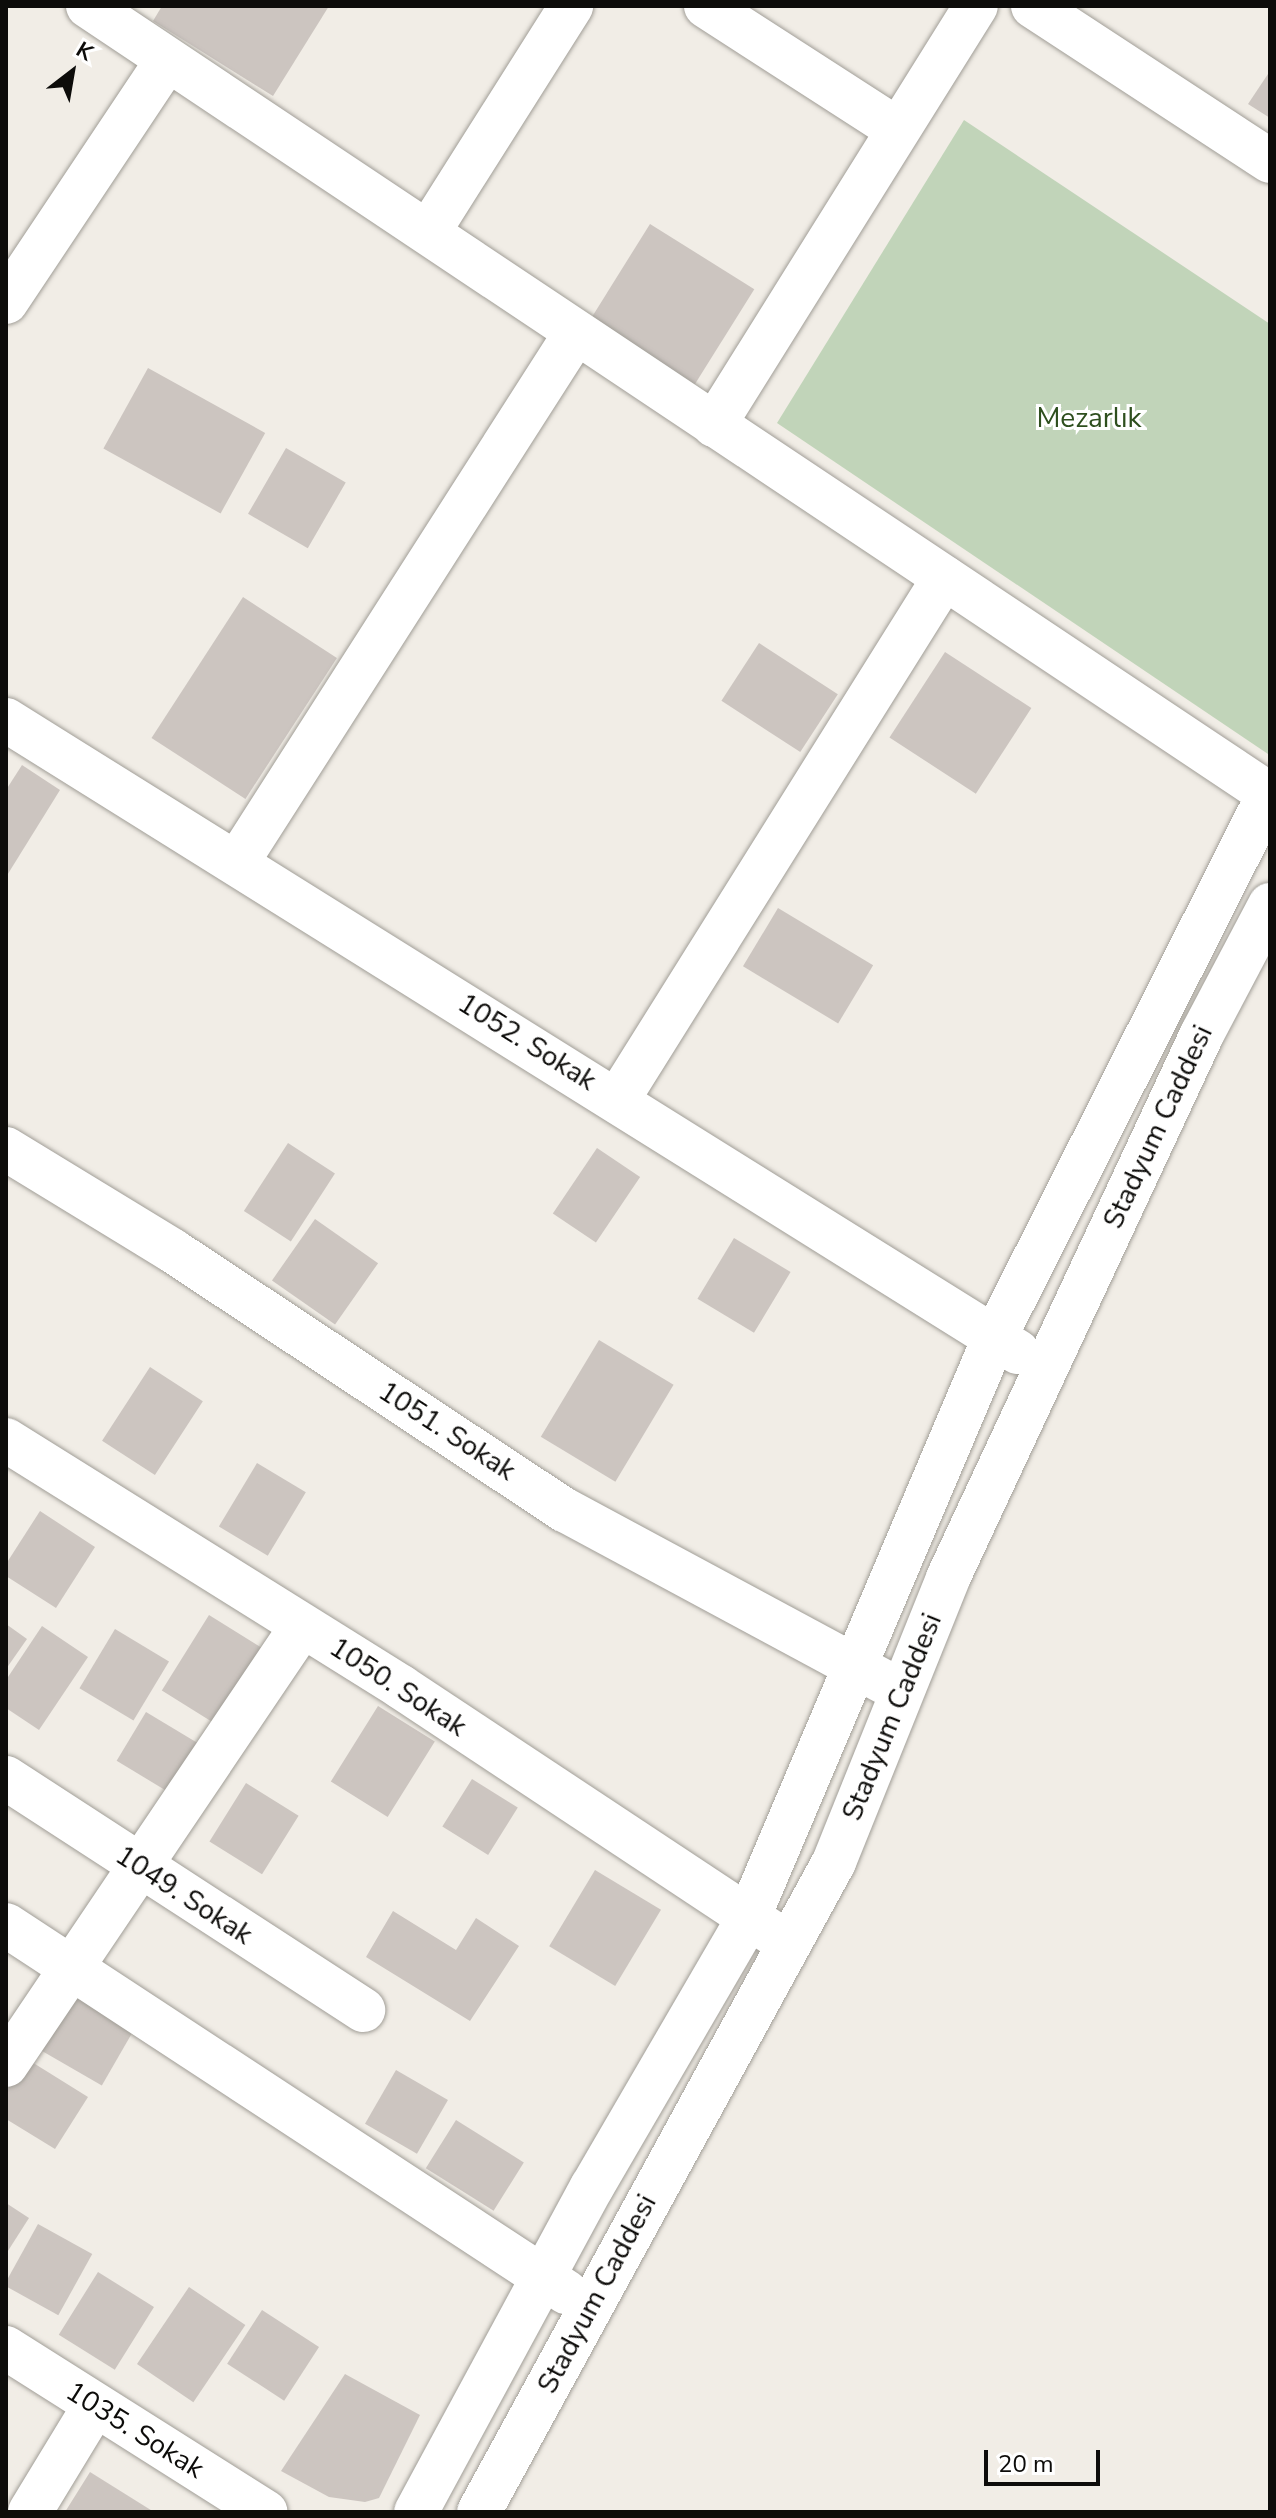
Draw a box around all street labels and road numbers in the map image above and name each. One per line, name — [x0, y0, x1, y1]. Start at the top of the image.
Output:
street label: 1052. Sokak — [452, 986, 602, 1098]
street label: Stadyum Caddesi — [1096, 1020, 1220, 1234]
street label: 1051. Sokak — [372, 1374, 522, 1488]
street label: Stadyum Caddesi — [835, 1609, 949, 1825]
street label: 1050. Sokak — [323, 1630, 473, 1744]
street label: 1049. Sokak — [109, 1838, 259, 1952]
street label: Stadyum Caddesi — [530, 2189, 664, 2399]
street label: 1035. Sokak — [60, 2374, 210, 2486]

